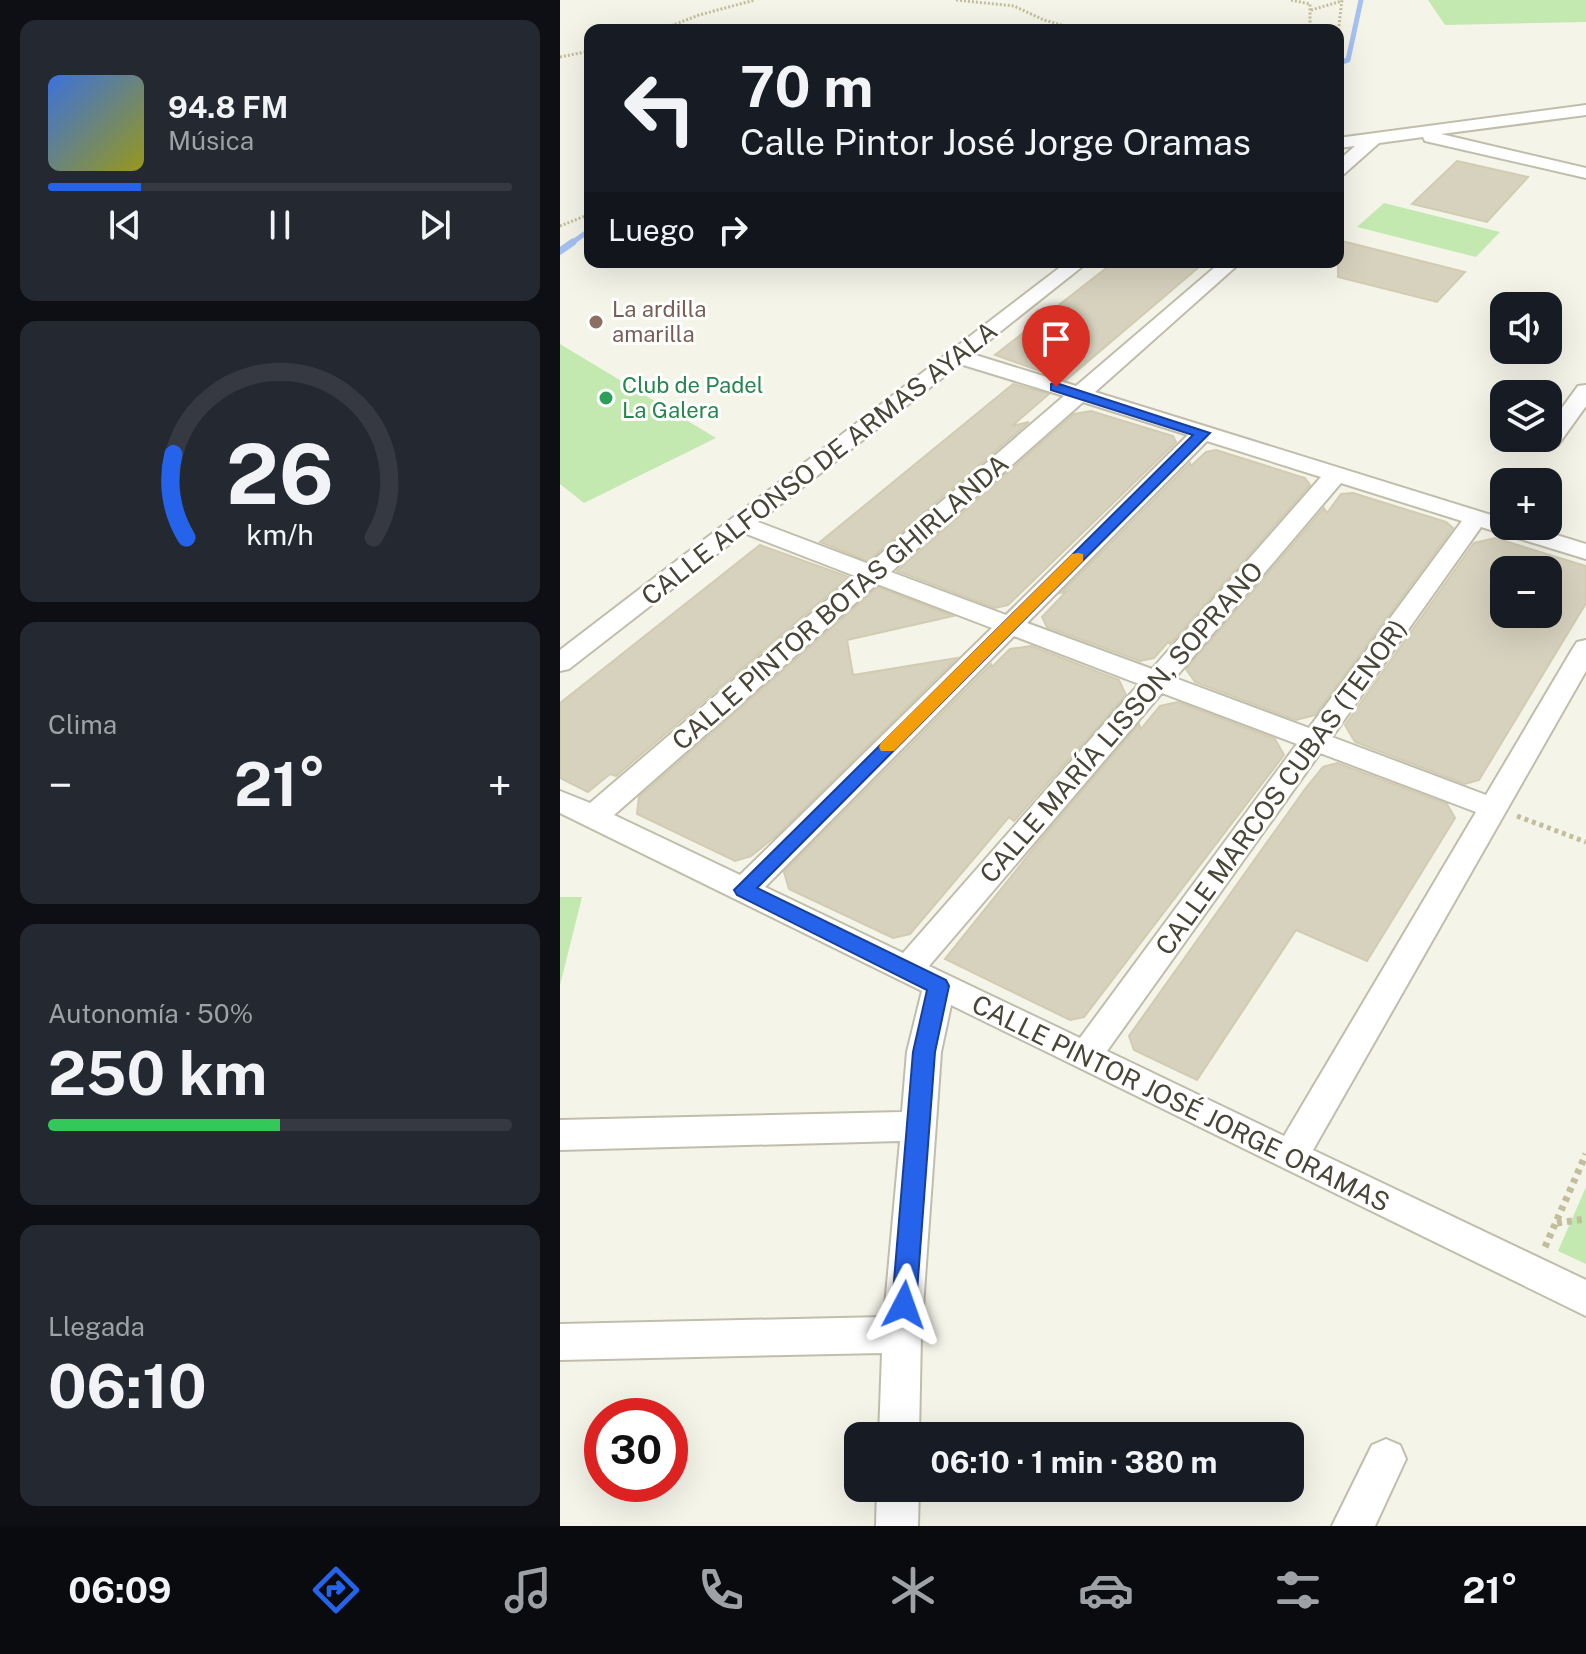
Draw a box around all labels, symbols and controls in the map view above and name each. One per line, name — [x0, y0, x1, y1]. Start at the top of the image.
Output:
text: 70 m — [740, 54, 873, 120]
icon: left — [608, 56, 712, 160]
text: 94.8 FM — [168, 89, 288, 125]
text: Calle Pintor José Jorge Oramas — [740, 121, 1251, 163]
text: Música — [168, 125, 254, 156]
icon: previous — [103, 203, 147, 247]
icon: pause — [258, 203, 302, 247]
icon: next — [413, 203, 457, 247]
icon: right — [711, 208, 755, 252]
text: Luego — [608, 212, 695, 248]
map controls — [1490, 292, 1562, 628]
button: sound — [1490, 292, 1562, 364]
place label: La ardilla amarilla — [612, 296, 706, 347]
pin — [1022, 305, 1090, 387]
marker: La ardilla amarilla — [587, 313, 605, 331]
street label: CALLE ALFONSO DE ARMAS AYALA — [635, 315, 1003, 611]
icon: arrive — [1034, 317, 1078, 361]
place label: Club de Padel La Galera — [622, 372, 763, 423]
button: layers — [1490, 380, 1562, 452]
marker: Club de Padel La Galera — [597, 389, 615, 407]
text: 26 — [226, 424, 334, 522]
street label: CALLE PINTOR BOTAS GHIRLANDA — [666, 448, 1014, 756]
button: + — [1490, 468, 1562, 540]
text: km/h — [246, 518, 314, 551]
street label: CALLE MARÍA LISSON, SOPRANO — [973, 555, 1269, 889]
button: − — [1490, 556, 1562, 628]
street label: CALLE MARCOS CUBAS (TENOR) — [1149, 613, 1413, 961]
text: Clima — [48, 709, 117, 740]
text: 21° — [234, 749, 326, 820]
text: − — [48, 759, 72, 811]
text: + — [488, 759, 512, 811]
street label: CALLE PINTOR JOSÉ JORGE ORAMAS — [967, 988, 1395, 1218]
text: Autonomía · 50% — [48, 998, 253, 1029]
text: 250 km — [48, 1038, 267, 1109]
position arrow — [862, 1263, 946, 1347]
text: Llegada — [48, 1311, 145, 1342]
text: 06:10 — [48, 1351, 207, 1422]
speed limit sign: 30 — [584, 1398, 688, 1502]
text: 06:10 · 1 min · 380 m — [931, 1444, 1217, 1480]
icon: directions — [308, 1562, 364, 1618]
icon: music — [500, 1562, 556, 1618]
icon: phone — [693, 1562, 749, 1618]
icon: climate — [885, 1562, 941, 1618]
icon: car — [1078, 1562, 1134, 1618]
icon: filters — [1270, 1562, 1326, 1618]
text: 06:09 — [68, 1569, 172, 1611]
text: 21° — [1462, 1569, 1518, 1611]

